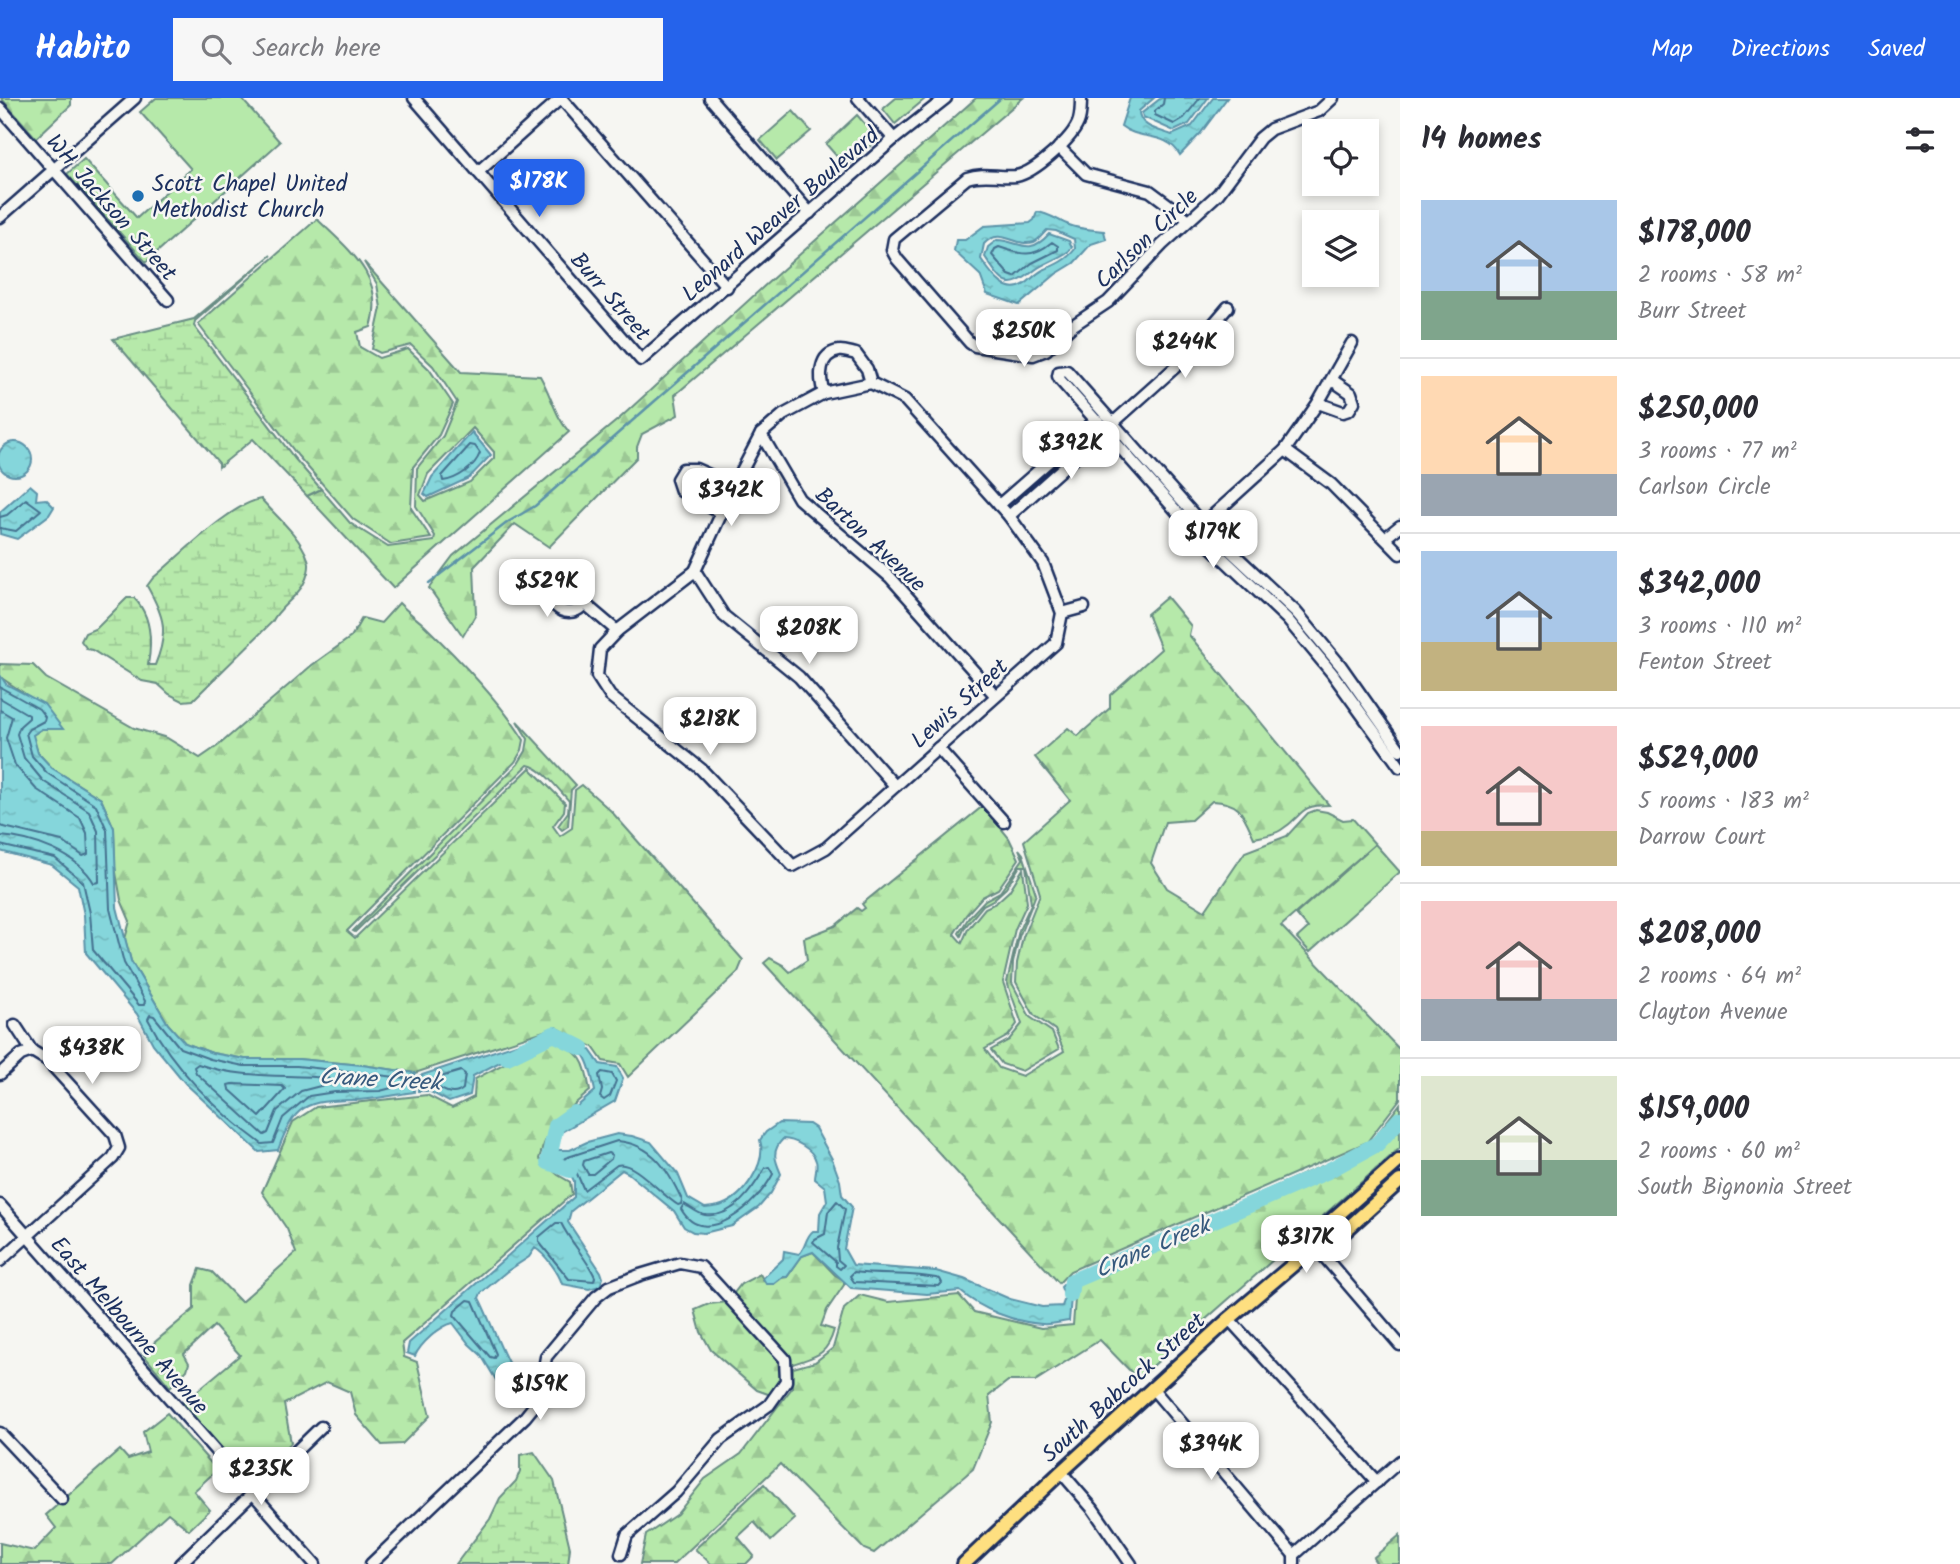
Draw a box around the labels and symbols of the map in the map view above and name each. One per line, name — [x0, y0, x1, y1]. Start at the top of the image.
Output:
street label: Leonard Weaver Boulevard — [674, 119, 889, 312]
street label: WH Jackson Street — [36, 127, 186, 291]
pin: $178K — [490, 159, 588, 219]
place label: Scott Chapel United Methodist Church — [152, 167, 348, 229]
street label: Carlson Circle — [1087, 180, 1208, 298]
marker: Scott Chapel United Methodist Church — [130, 188, 146, 204]
street label: Burr Street — [560, 245, 659, 351]
pin: $250K — [975, 310, 1073, 369]
pin: $244K — [1136, 320, 1234, 380]
pin: $392K — [1022, 422, 1120, 481]
pin: $342K — [682, 468, 780, 528]
street label: Barton Avenue — [806, 479, 934, 602]
pin: $179K — [1164, 510, 1262, 570]
pin: $529K — [498, 560, 596, 619]
pin: $208K — [760, 606, 858, 666]
street label: Lewis Street — [903, 650, 1018, 758]
pin: $218K — [661, 698, 759, 757]
pin: $438K — [43, 1026, 141, 1086]
water label: Crane Creek — [318, 1058, 446, 1103]
water label: Crane Creek — [1089, 1205, 1220, 1290]
pin: $317K — [1257, 1216, 1355, 1275]
street label: East Melbourne Avenue — [40, 1229, 217, 1424]
street label: South Babcock Street — [1034, 1304, 1216, 1472]
pin: $159K — [491, 1362, 589, 1422]
pin: $394K — [1162, 1422, 1260, 1482]
pin: $235K — [212, 1448, 310, 1507]

